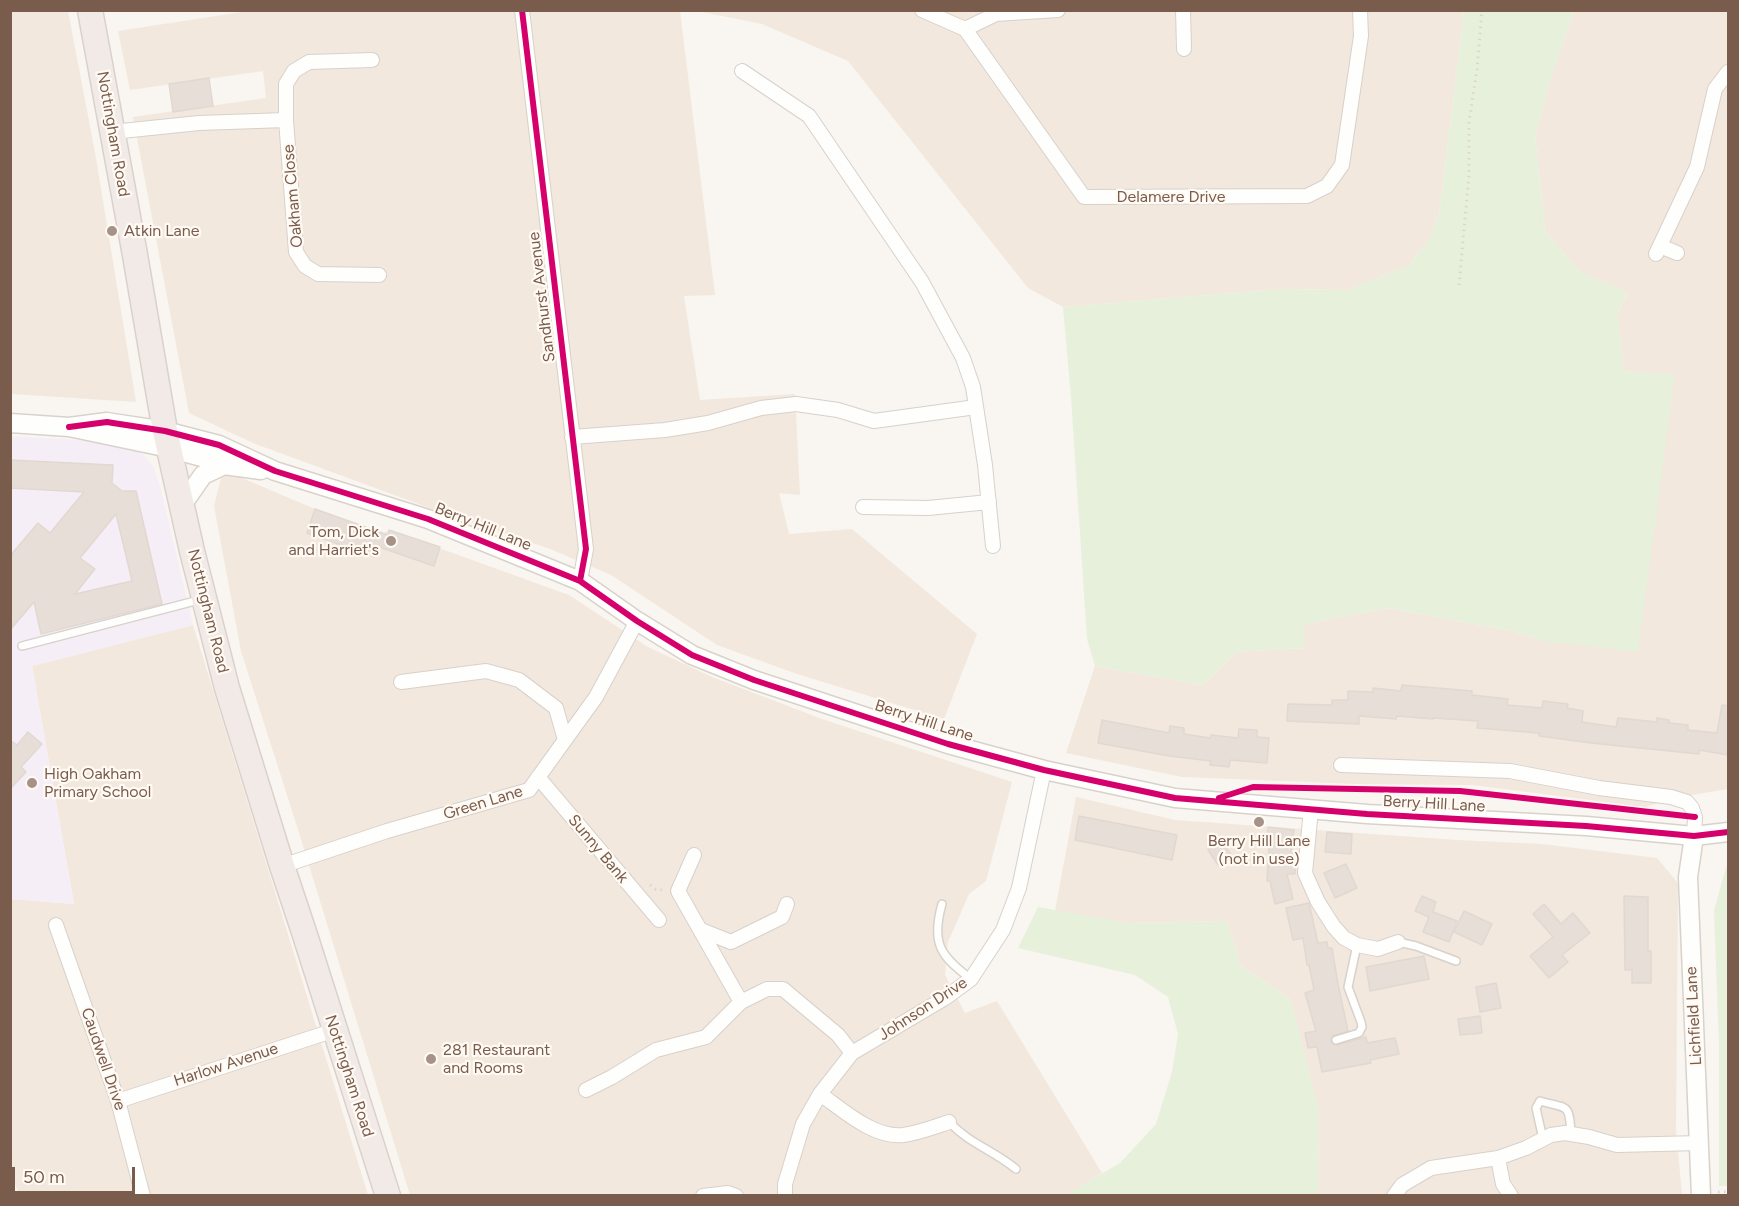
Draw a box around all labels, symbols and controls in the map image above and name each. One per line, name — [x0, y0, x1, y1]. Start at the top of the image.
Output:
street label: Nottingham Road — [92, 70, 134, 198]
street label: Oakham Close — [279, 144, 307, 248]
street label: Delamere Drive — [1117, 187, 1225, 207]
place label: Atkin Lane — [124, 221, 199, 241]
marker: Atkin Lane — [105, 224, 119, 238]
street label: Sandhurst Avenue — [524, 231, 560, 363]
street label: Berry Hill Lane — [432, 499, 534, 555]
place label: Tom, Dick and Harriet's — [288, 522, 379, 560]
marker: Tom, Dick and Harriet's — [384, 534, 398, 548]
street label: Nottingham Road — [183, 547, 233, 675]
street label: Berry Hill Lane — [872, 696, 976, 746]
place label: High Oakham Primary School — [44, 764, 151, 802]
marker: High Oakham Primary School — [25, 776, 39, 790]
street label: Green Lane — [441, 782, 525, 824]
street label: Berry Hill Lane — [1382, 792, 1486, 816]
street label: Sunny Bank — [564, 811, 632, 887]
marker: Berry Hill Lane (not in use) — [1252, 815, 1266, 829]
place label: Berry Hill Lane (not in use) — [1208, 831, 1310, 869]
street label: Lichfield Lane — [1682, 966, 1706, 1066]
street label: Johnson Drive — [875, 973, 971, 1045]
street label: Caudwell Drive — [76, 1005, 130, 1113]
street label: Nottingham Road — [320, 1013, 378, 1139]
street label: Harlow Avenue — [171, 1039, 281, 1091]
place label: 281 Restaurant and Rooms — [443, 1040, 550, 1078]
marker: 281 Restaurant and Rooms — [424, 1052, 438, 1066]
scale bar — [15, 1155, 138, 1193]
text: 50 m — [23, 1166, 65, 1188]

